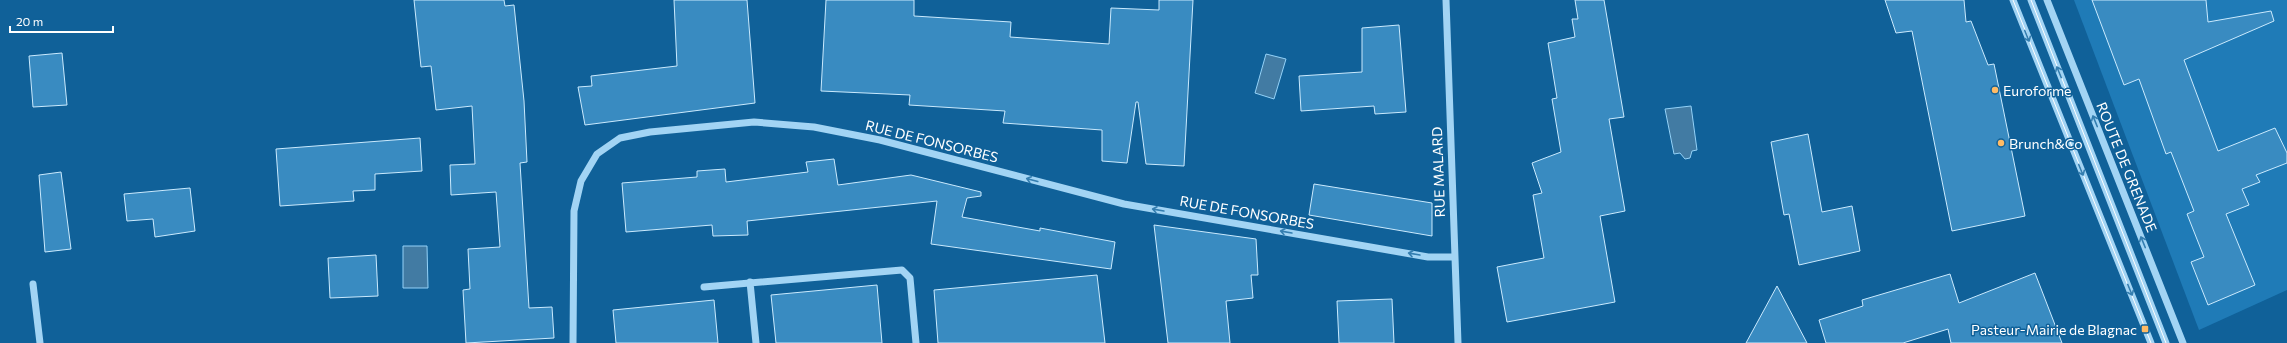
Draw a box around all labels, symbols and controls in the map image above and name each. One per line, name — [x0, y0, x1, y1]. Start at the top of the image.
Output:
scale bar — [10, 8, 113, 34]
text: 20 m — [16, 14, 43, 28]
one-way arrow — [2024, 30, 2032, 42]
one-way arrow — [2055, 67, 2063, 79]
place label: Euroforme — [2003, 82, 2072, 99]
marker: Euroforme — [1990, 85, 2000, 95]
street label: ROUTE DE GRENADE — [2093, 99, 2161, 235]
one-way arrow — [2090, 115, 2098, 127]
street label: RUE DE FONSORBES — [864, 116, 1000, 166]
street label: RUE MALARD — [1428, 126, 1448, 218]
place label: Brunch&Co — [2009, 135, 2083, 152]
marker: Brunch&Co — [1996, 138, 2006, 148]
one-way arrow — [2078, 163, 2085, 175]
one-way arrow — [1025, 176, 1038, 184]
street label: RUE DE FONSORBES — [1178, 192, 1316, 232]
one-way arrow — [1152, 205, 1165, 213]
one-way arrow — [1280, 228, 1293, 236]
one-way arrow — [2138, 236, 2146, 248]
one-way arrow — [1408, 250, 1421, 258]
one-way arrow — [2126, 284, 2134, 296]
place label: Pasteur-Mairie de Blagnac — [1971, 321, 2137, 338]
marker: Pasteur-Mairie de Blagnac — [2140, 324, 2150, 334]

